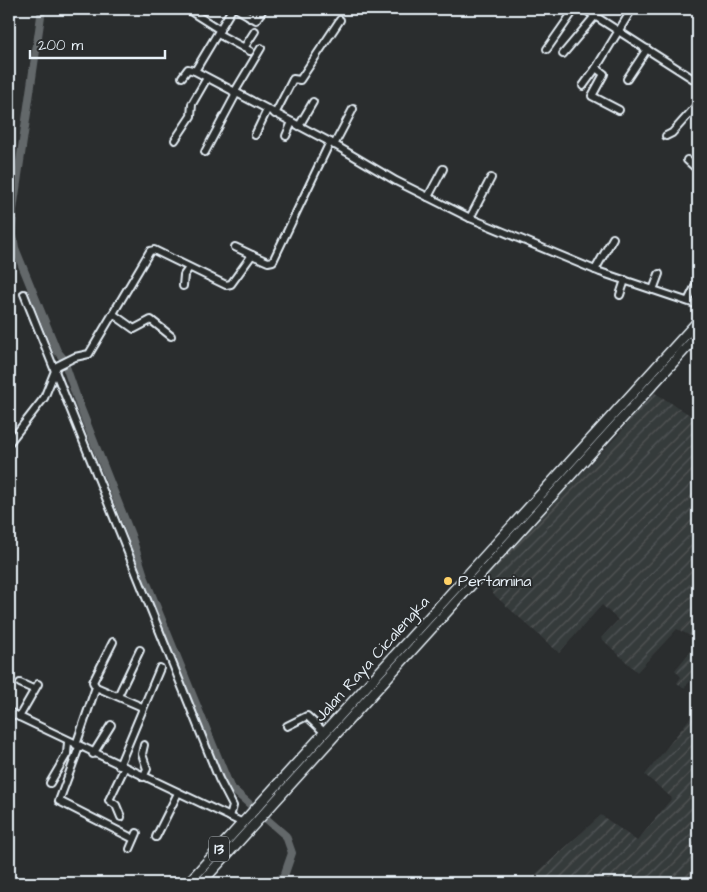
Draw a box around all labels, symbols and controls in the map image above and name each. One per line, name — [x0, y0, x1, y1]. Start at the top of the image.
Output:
scale bar — [30, 28, 165, 60]
text: 200 m — [38, 35, 84, 56]
place label: Pertamina — [458, 570, 531, 592]
marker: Pertamina — [442, 575, 454, 587]
street label: Jalan Raya Cicalengka — [310, 591, 435, 727]
road number: 13 — [209, 836, 229, 862]

